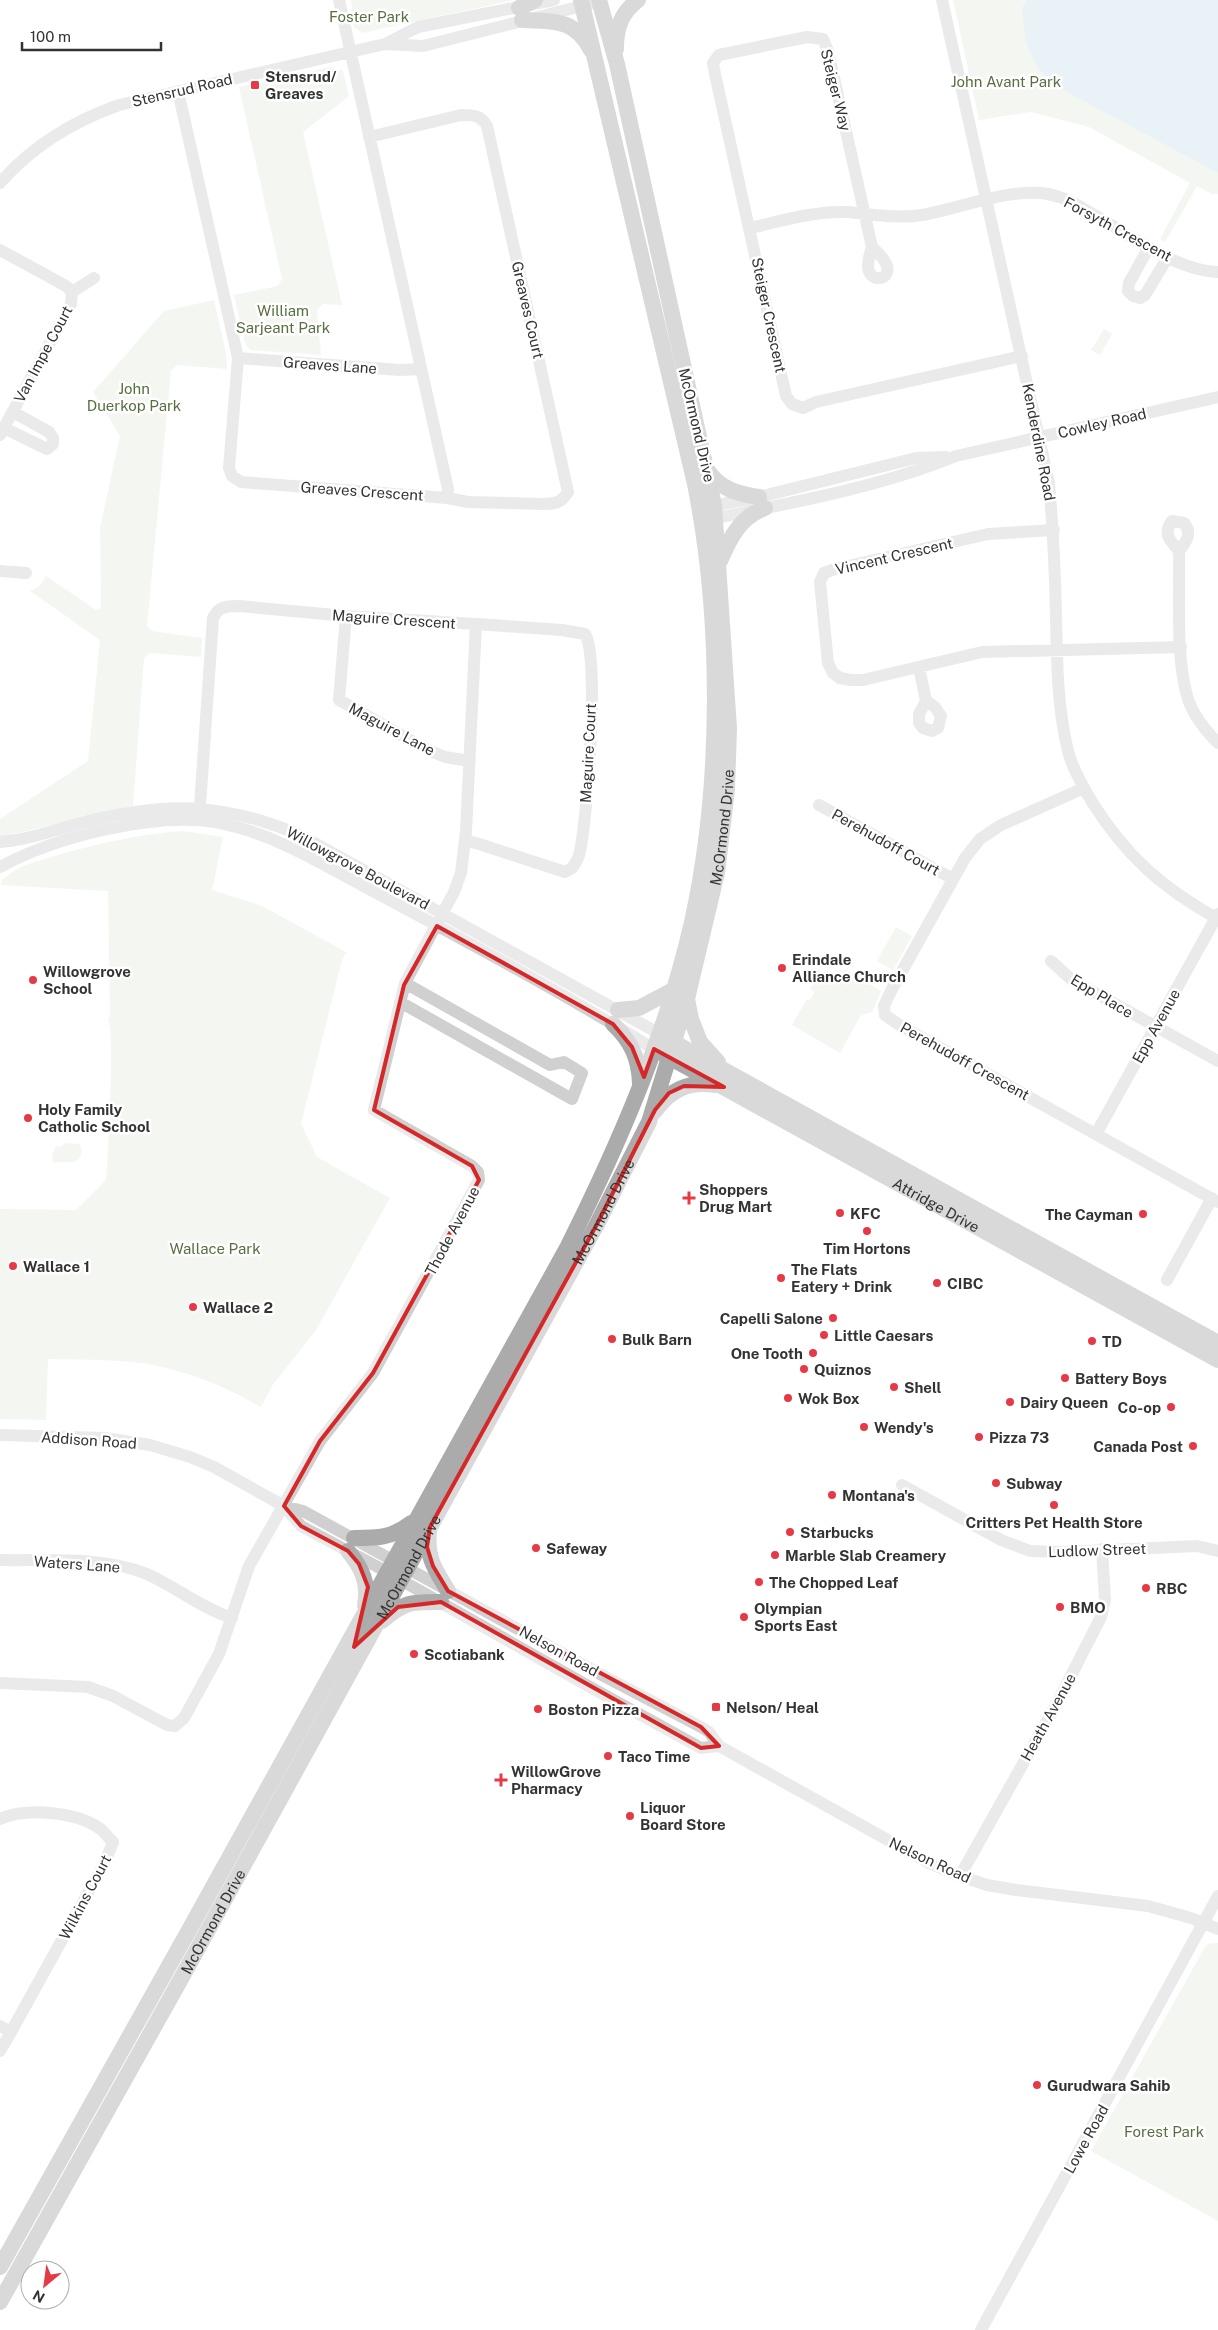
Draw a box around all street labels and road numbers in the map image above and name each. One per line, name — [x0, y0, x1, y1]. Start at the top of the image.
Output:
street label: Steiger Way — [818, 47, 854, 133]
street label: Stensrud Road — [130, 70, 234, 110]
street label: Forsyth Crescent — [1061, 193, 1175, 265]
street label: Steiger Crescent — [748, 256, 790, 374]
street label: Greaves Court — [509, 260, 547, 360]
street label: Van Impe Court — [10, 303, 76, 405]
street label: Greaves Lane — [282, 353, 378, 377]
street label: McOrmond Drive — [676, 366, 718, 484]
street label: Kenderdine Road — [1019, 382, 1059, 502]
street label: Cowley Road — [1056, 405, 1148, 441]
street label: Greaves Crescent — [300, 478, 424, 504]
street label: Vincent Crescent — [834, 534, 954, 578]
street label: Maguire Crescent — [332, 606, 457, 632]
street label: Maguire Lane — [346, 699, 438, 759]
street label: Maguire Court — [577, 702, 599, 803]
street label: McOrmond Drive — [706, 769, 736, 887]
street label: Perehudoff Court — [829, 805, 943, 879]
street label: Willowgrove Boulevard — [284, 823, 432, 913]
street label: Epp Place — [1068, 971, 1136, 1021]
street label: Epp Avenue — [1129, 986, 1183, 1066]
street label: Perehudoff Crescent — [898, 1018, 1033, 1104]
street label: McOrmond Drive — [568, 1156, 637, 1267]
street label: Attridge Drive — [890, 1174, 983, 1235]
street label: Thode Avenue — [421, 1184, 483, 1278]
street label: Addison Road — [40, 1428, 138, 1452]
street label: McOrmond Drive — [373, 1511, 444, 1622]
street label: Ludlow Street — [1048, 1540, 1146, 1560]
street label: Waters Lane — [33, 1552, 121, 1576]
street label: Nelson Road — [516, 1622, 602, 1680]
street label: Heath Avenue — [1017, 1670, 1079, 1764]
street label: Nelson Road — [887, 1834, 973, 1886]
street label: Wilkins Court — [56, 1852, 115, 1942]
street label: McOrmond Drive — [177, 1866, 248, 1977]
street label: Lowe Road — [1060, 2102, 1112, 2176]

